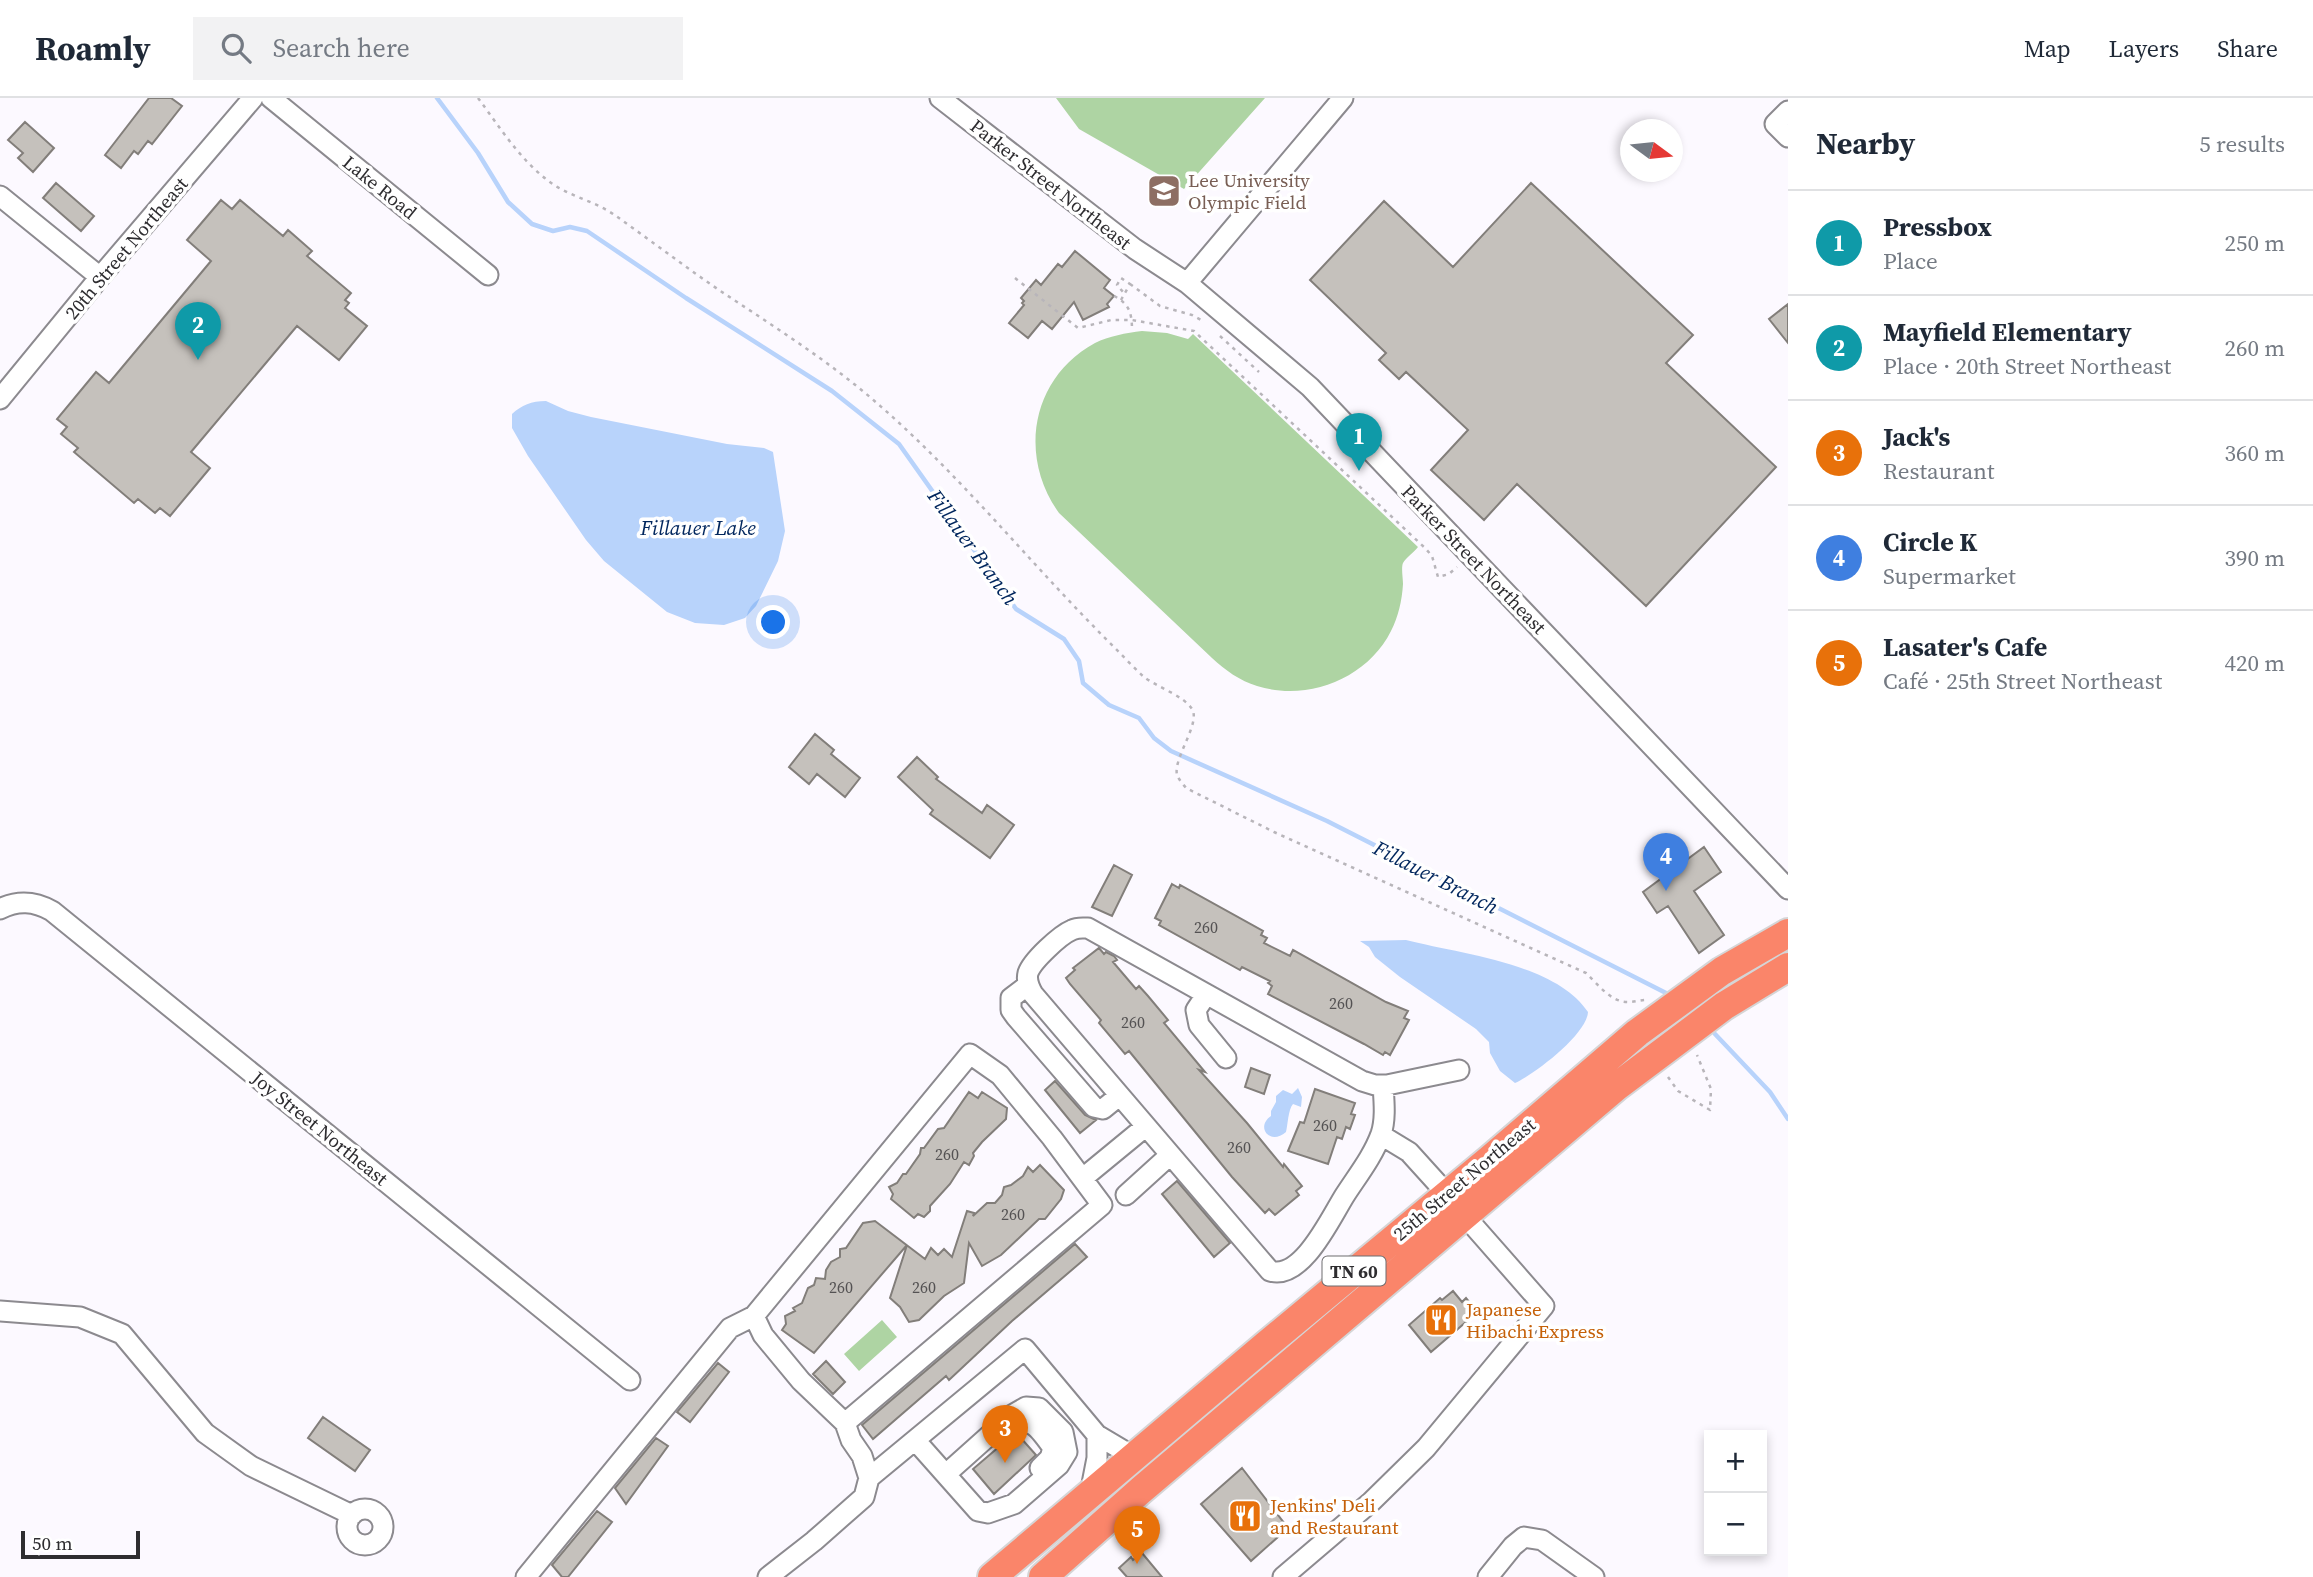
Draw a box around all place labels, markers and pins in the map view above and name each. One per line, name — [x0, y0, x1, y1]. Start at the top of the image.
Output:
place label: Lee University Olympic Field — [1188, 167, 1310, 215]
school or university icon: Lee University Olympic Field — [1145, 172, 1183, 210]
pin: 2 — [175, 302, 221, 360]
pin: 1 — [1336, 413, 1382, 471]
pin: 4 — [1643, 833, 1689, 891]
place label: Japanese Hibachi Express — [1465, 1296, 1604, 1344]
restaurant icon: Japanese Hibachi Express — [1422, 1301, 1460, 1339]
pin: 3 — [982, 1405, 1028, 1463]
place label: Jenkins' Deli and Restaurant — [1269, 1492, 1399, 1540]
restaurant icon: Jenkins' Deli and Restaurant — [1226, 1497, 1264, 1535]
pin: 5 — [1114, 1506, 1160, 1564]

